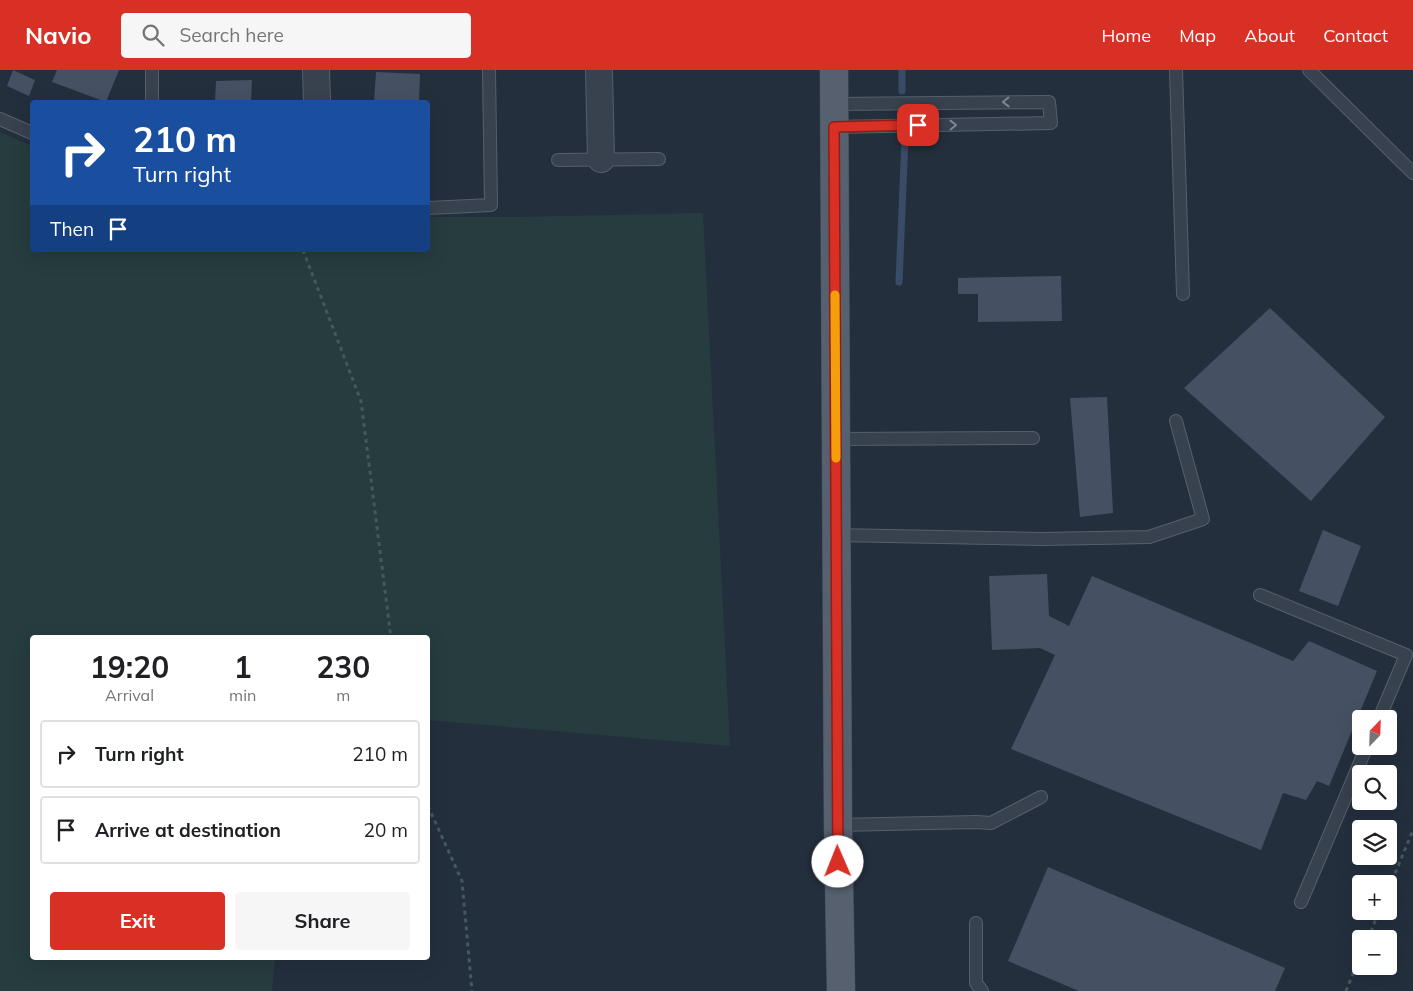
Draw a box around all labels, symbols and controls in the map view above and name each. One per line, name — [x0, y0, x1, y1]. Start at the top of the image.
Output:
search box — [121, 13, 471, 58]
text: Navio — [25, 20, 91, 50]
icon: search — [139, 21, 167, 49]
text: Search here — [179, 23, 284, 47]
text: Home — [1101, 24, 1151, 47]
text: Map — [1179, 24, 1216, 47]
text: About — [1244, 24, 1295, 47]
text: Contact — [1323, 24, 1388, 47]
one-way arrow — [1001, 97, 1009, 107]
pin — [897, 104, 939, 146]
icon: arrive — [904, 111, 932, 139]
text: 210 m — [133, 117, 237, 161]
one-way arrow — [949, 119, 957, 130]
icon: right — [50, 120, 115, 185]
text: Turn right — [133, 160, 231, 188]
icon: arrive — [104, 215, 132, 243]
text: Then — [50, 217, 94, 241]
text: 19:20 — [90, 648, 169, 686]
text: 1 — [234, 648, 252, 686]
text: 230 — [316, 648, 370, 686]
text: Arrival — [105, 685, 154, 705]
text: min — [229, 685, 256, 705]
text: m — [336, 685, 350, 705]
north arrow — [1352, 710, 1398, 755]
map controls — [1352, 710, 1397, 975]
icon: right — [52, 740, 80, 768]
text: Turn right — [95, 742, 184, 766]
text: 210 m — [352, 742, 408, 766]
button: search — [1352, 765, 1397, 810]
icon: arrive — [52, 816, 80, 844]
text: Arrive at destination — [95, 818, 281, 842]
text: 20 m — [364, 818, 408, 842]
button: layers — [1352, 820, 1397, 865]
position arrow — [811, 835, 863, 887]
button: + — [1352, 875, 1397, 920]
button: Exit — [50, 892, 225, 950]
button: Share — [235, 892, 410, 950]
button: − — [1352, 930, 1397, 975]

